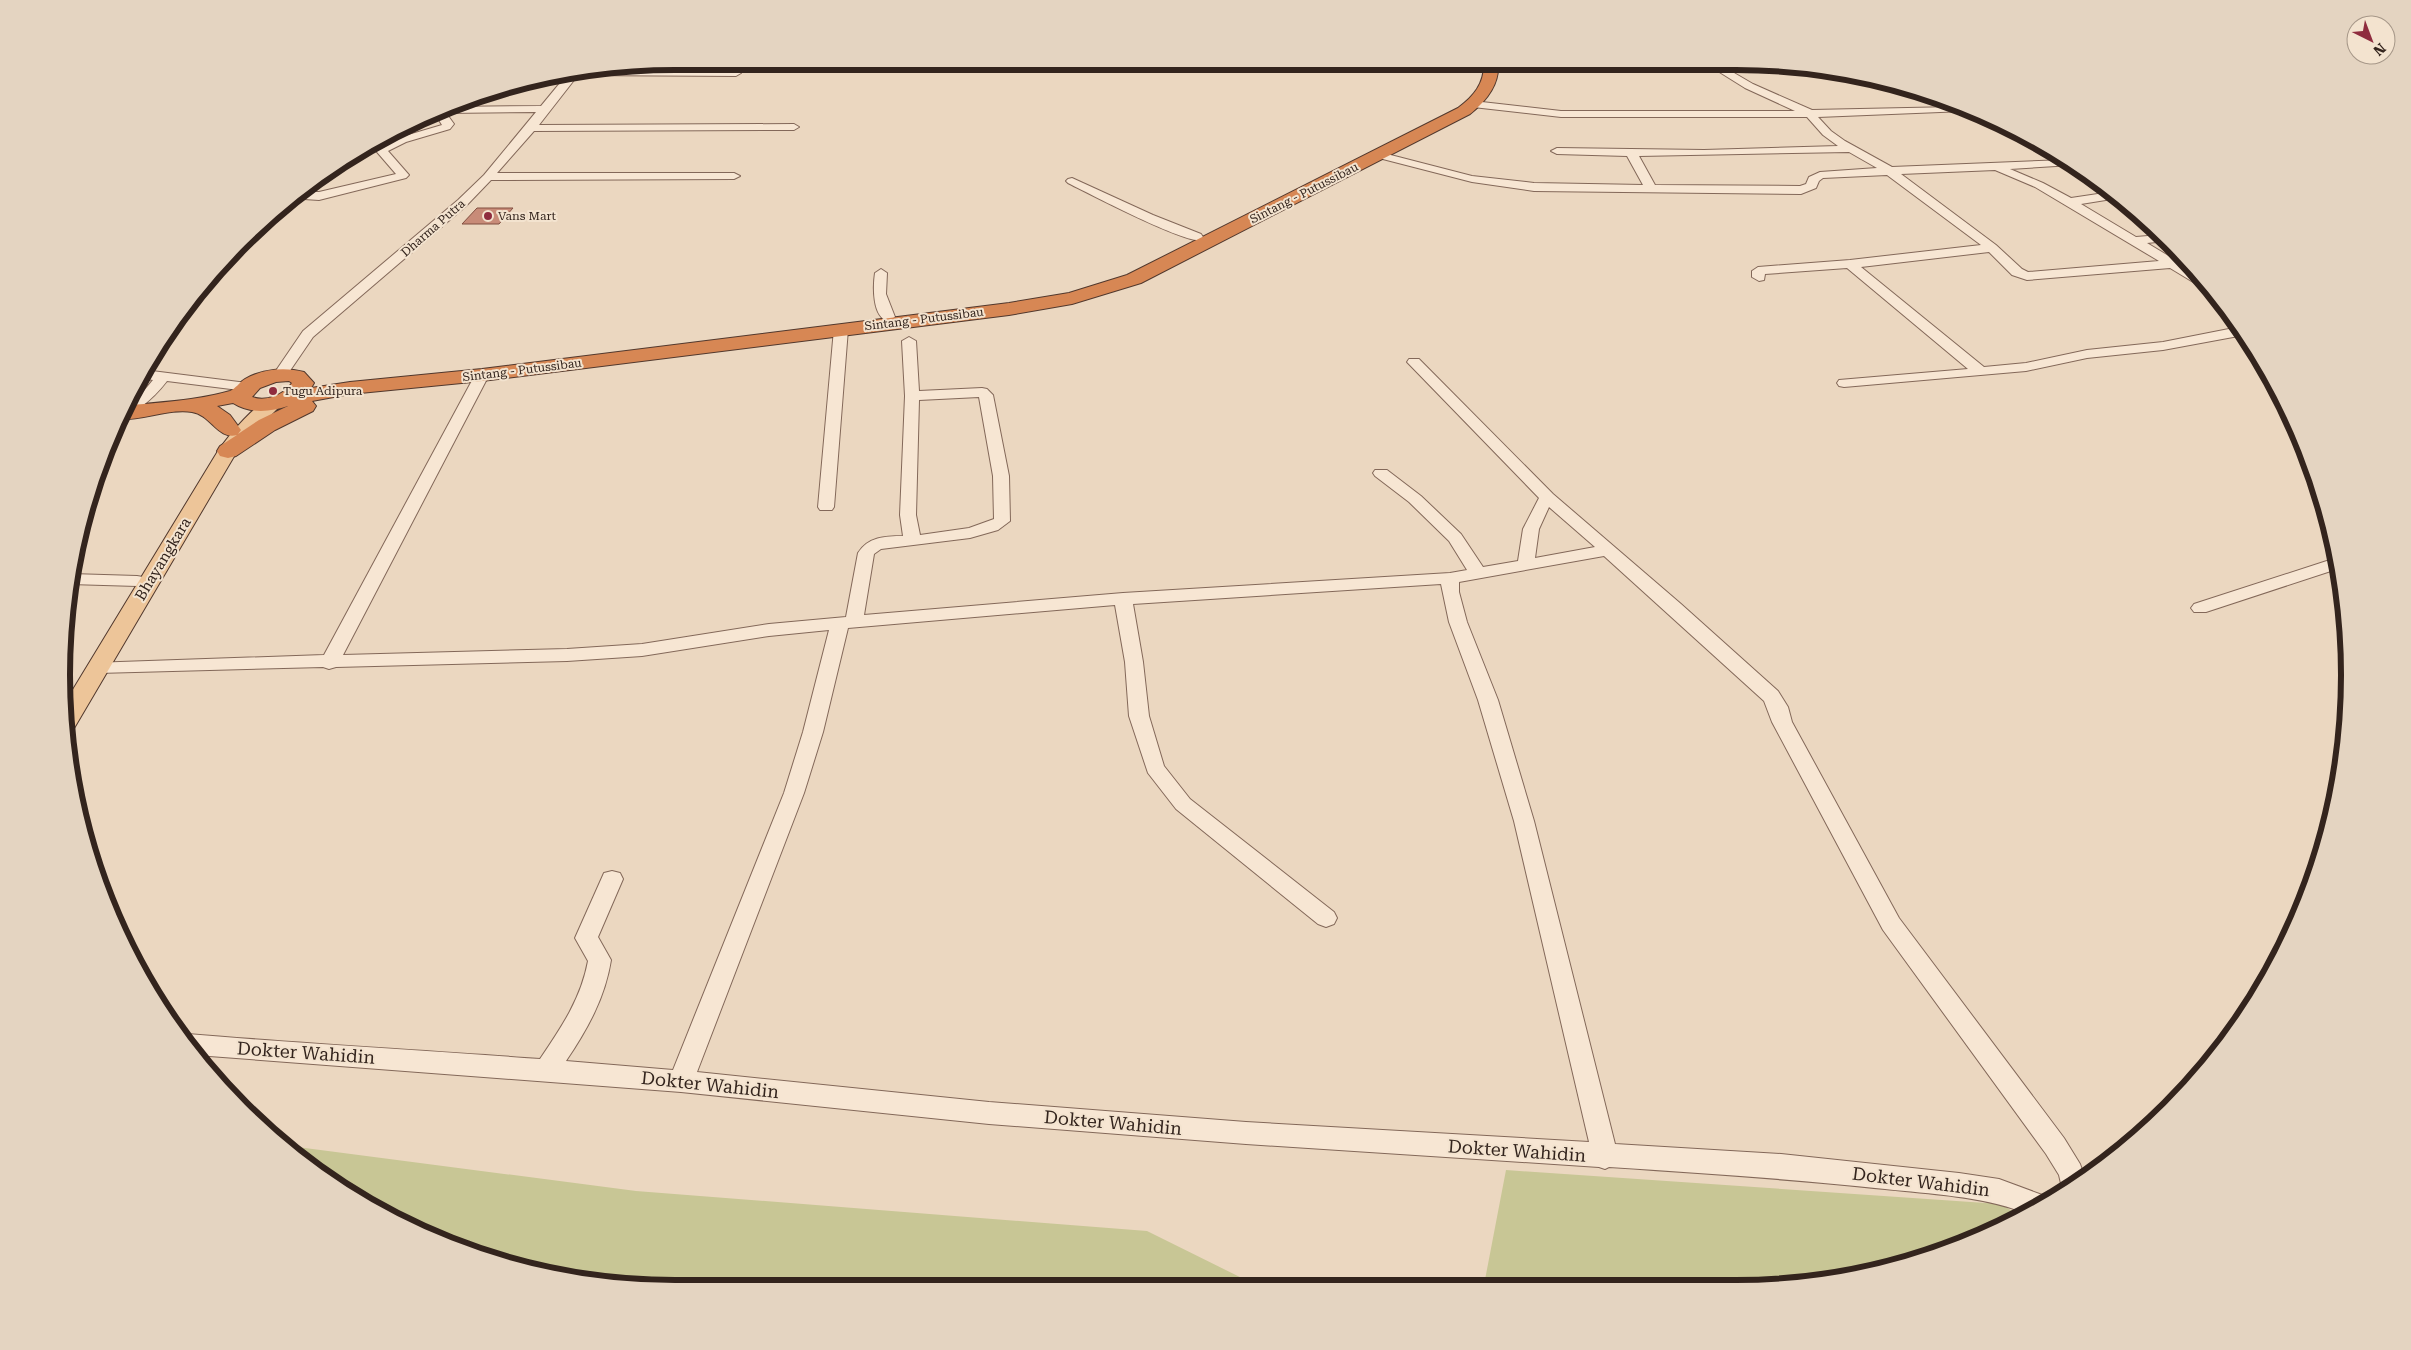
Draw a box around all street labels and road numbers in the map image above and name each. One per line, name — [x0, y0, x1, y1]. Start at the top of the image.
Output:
street label: Sintang - Putussibau — [1247, 159, 1361, 226]
street label: Dharma Putra — [398, 196, 468, 260]
street label: Sintang - Putussibau — [864, 305, 985, 333]
street label: Sintang - Putussibau — [462, 356, 583, 384]
street label: Bhayangkara — [131, 514, 195, 604]
street label: Dokter Wahidin — [236, 1037, 376, 1068]
street label: Dokter Wahidin — [640, 1067, 780, 1102]
street label: Dokter Wahidin — [1043, 1106, 1183, 1139]
street label: Dokter Wahidin — [1447, 1135, 1587, 1166]
street label: Dokter Wahidin — [1851, 1163, 1991, 1200]

